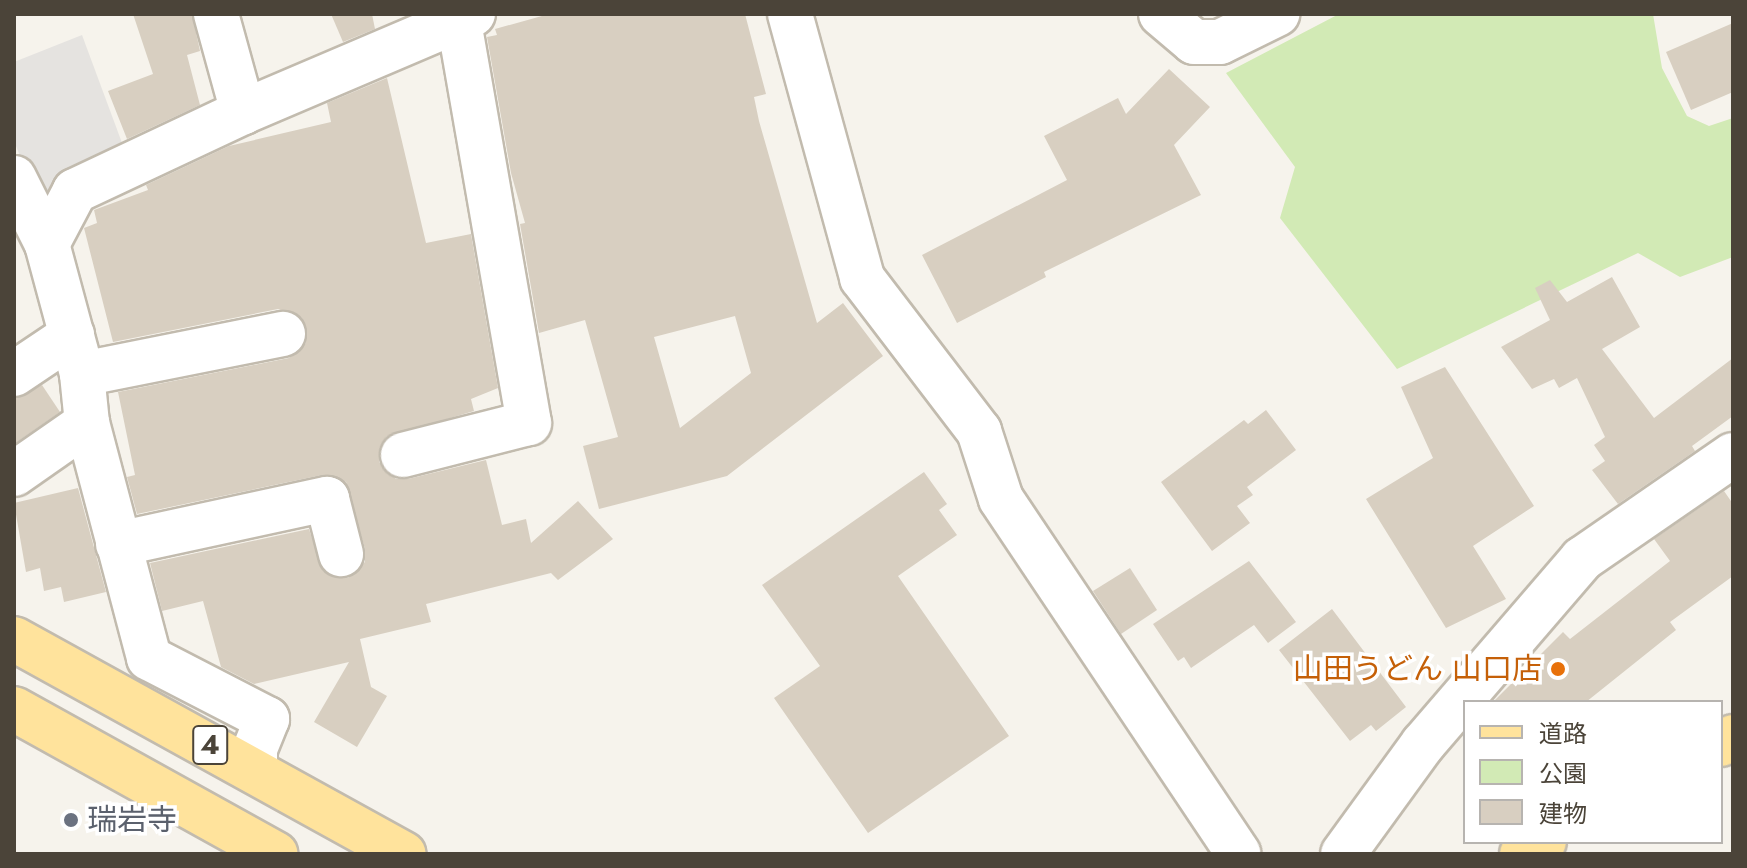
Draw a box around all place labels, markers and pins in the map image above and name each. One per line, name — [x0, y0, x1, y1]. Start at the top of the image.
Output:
place label: 山田うどん 山口店 — [1293, 651, 1542, 687]
marker: 山田うどん 山口店 — [1549, 660, 1567, 678]
place label: 瑞岩寺 — [87, 802, 177, 838]
marker: 瑞岩寺 — [62, 811, 80, 829]

